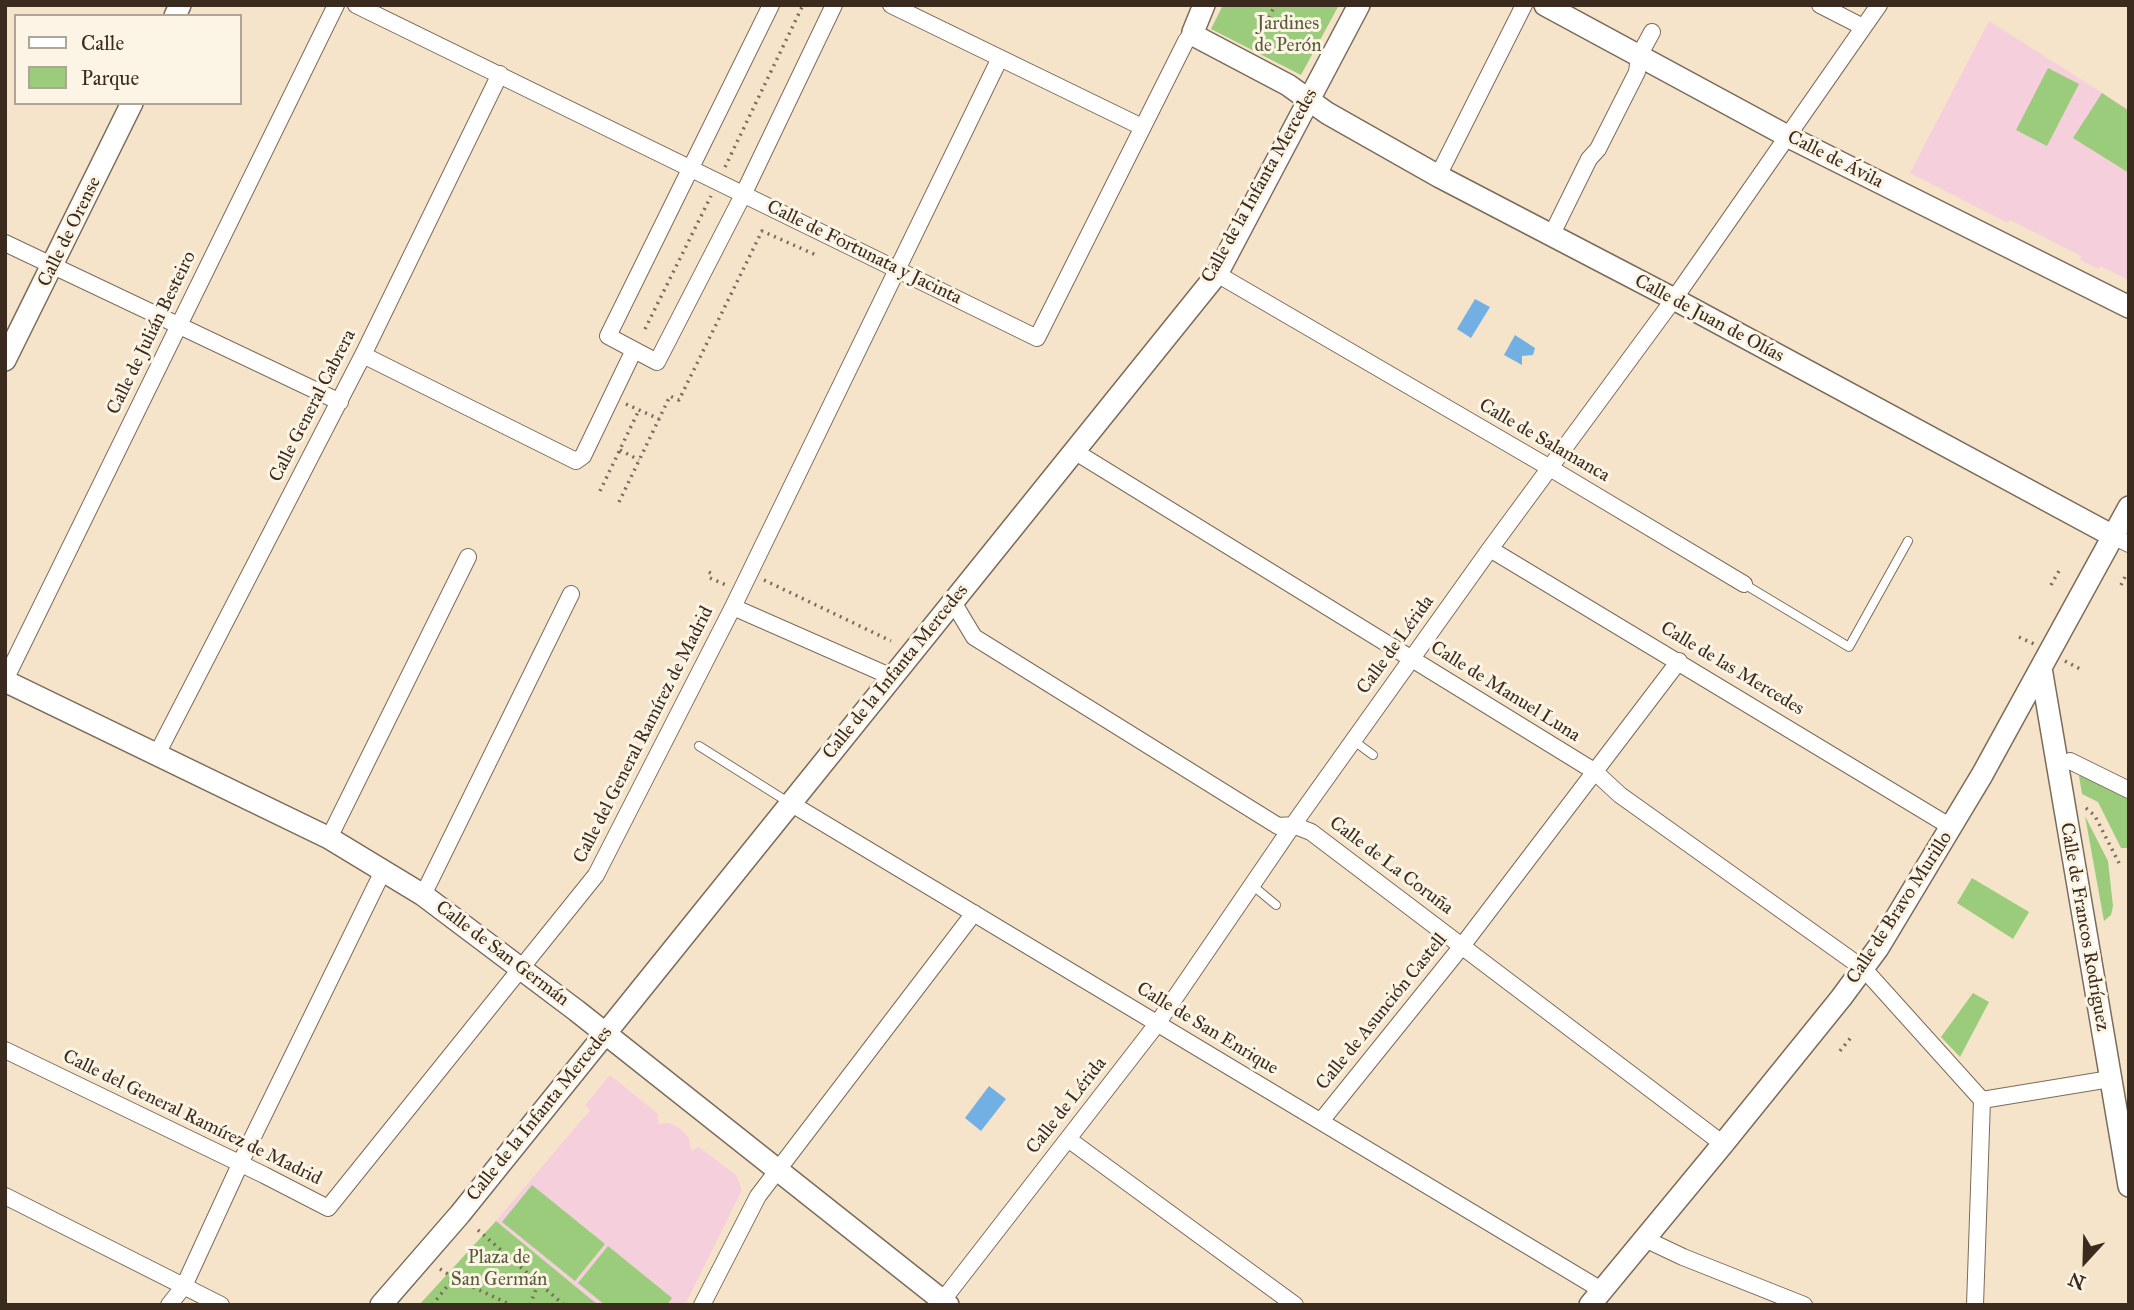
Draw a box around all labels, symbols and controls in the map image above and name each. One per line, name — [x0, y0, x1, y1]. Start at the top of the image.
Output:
park label: Jardines de Perón — [1255, 13, 1321, 57]
legend — [14, 14, 242, 105]
text: Calle — [81, 30, 124, 56]
text: Parque — [81, 65, 139, 91]
street label: Calle de la Infanta Mercedes — [1197, 85, 1323, 287]
street label: Calle de Ávila — [1783, 126, 1887, 194]
street label: Calle de Orense — [34, 173, 106, 291]
street label: Calle de Fortunata y Jacinta — [763, 196, 965, 310]
street label: Calle de Julián Besteiro — [103, 248, 201, 418]
street label: Calle de Juan de Olías — [1630, 270, 1788, 368]
street label: Calle General Cabrera — [265, 326, 361, 486]
street label: Calle de Salamanca — [1475, 394, 1613, 488]
street label: Calle de la Infanta Mercedes — [818, 580, 974, 764]
street label: Calle de Lérida — [1353, 591, 1439, 699]
street label: Calle del General Ramírez de Madrid — [569, 603, 719, 867]
street label: Calle de las Mercedes — [1656, 617, 1808, 721]
street label: Calle de Manuel Luna — [1426, 637, 1584, 747]
street label: Calle de La Coruña — [1325, 812, 1457, 920]
street label: Calle de Francos Rodríguez — [2054, 821, 2114, 1033]
street label: Calle de Bravo Murillo — [1842, 828, 1958, 988]
street label: Calle de San Germán — [431, 896, 573, 1012]
street label: Calle de Asunción Castell — [1312, 929, 1452, 1095]
street label: Calle de San Enrique — [1132, 978, 1282, 1080]
street label: Calle de la Infanta Mercedes — [462, 1022, 618, 1206]
street label: Calle del General Ramírez de Madrid — [59, 1045, 325, 1191]
street label: Calle de Lérida — [1022, 1053, 1112, 1159]
north arrow — [2050, 1226, 2120, 1296]
park label: Plaza de San Germán — [451, 1247, 547, 1291]
text: N — [2065, 1267, 2089, 1295]

